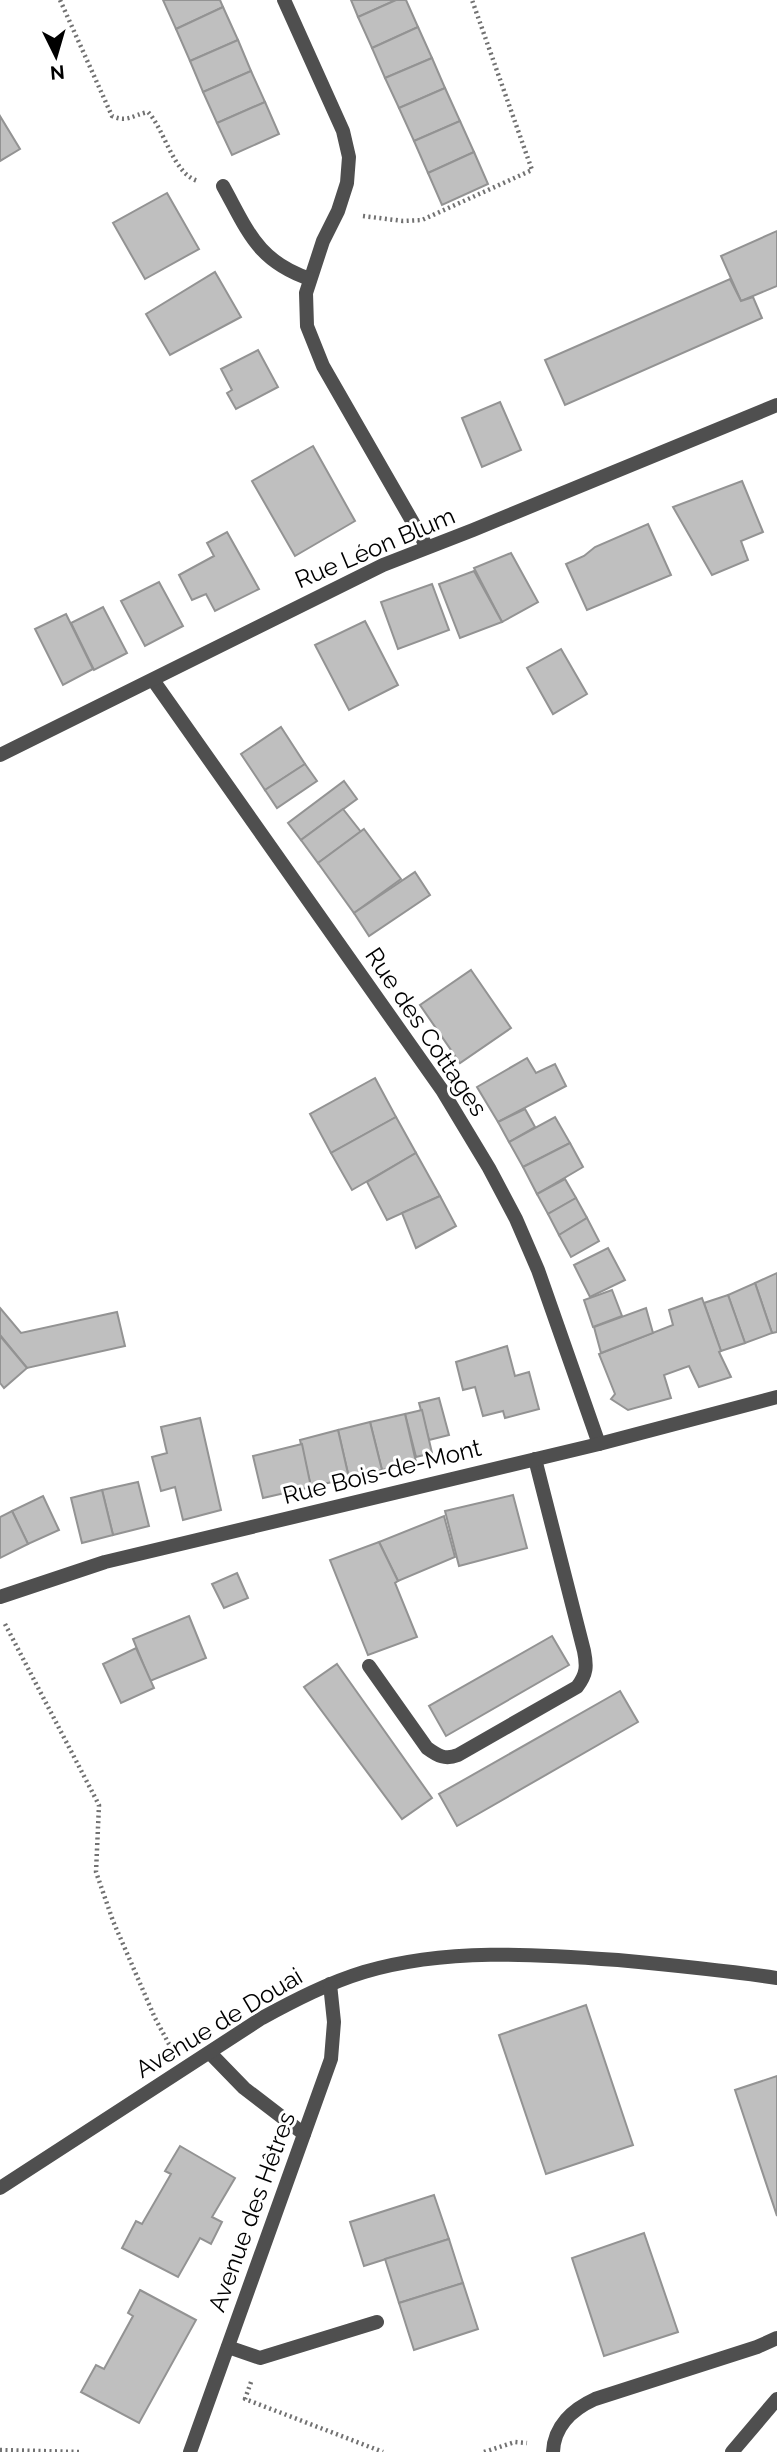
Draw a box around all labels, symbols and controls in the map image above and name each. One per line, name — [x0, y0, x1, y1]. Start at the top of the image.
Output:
north arrow — [21, 21, 91, 91]
text: N — [49, 61, 66, 85]
street label: Rue Léon Blum — [290, 501, 459, 594]
street label: Rue des Cottages — [359, 942, 493, 1121]
street label: Rue Bois-de-Mont — [280, 1433, 484, 1510]
street label: Avenue de Douai — [130, 1961, 307, 2084]
street label: Avenue des Hêtres — [202, 2108, 301, 2316]

